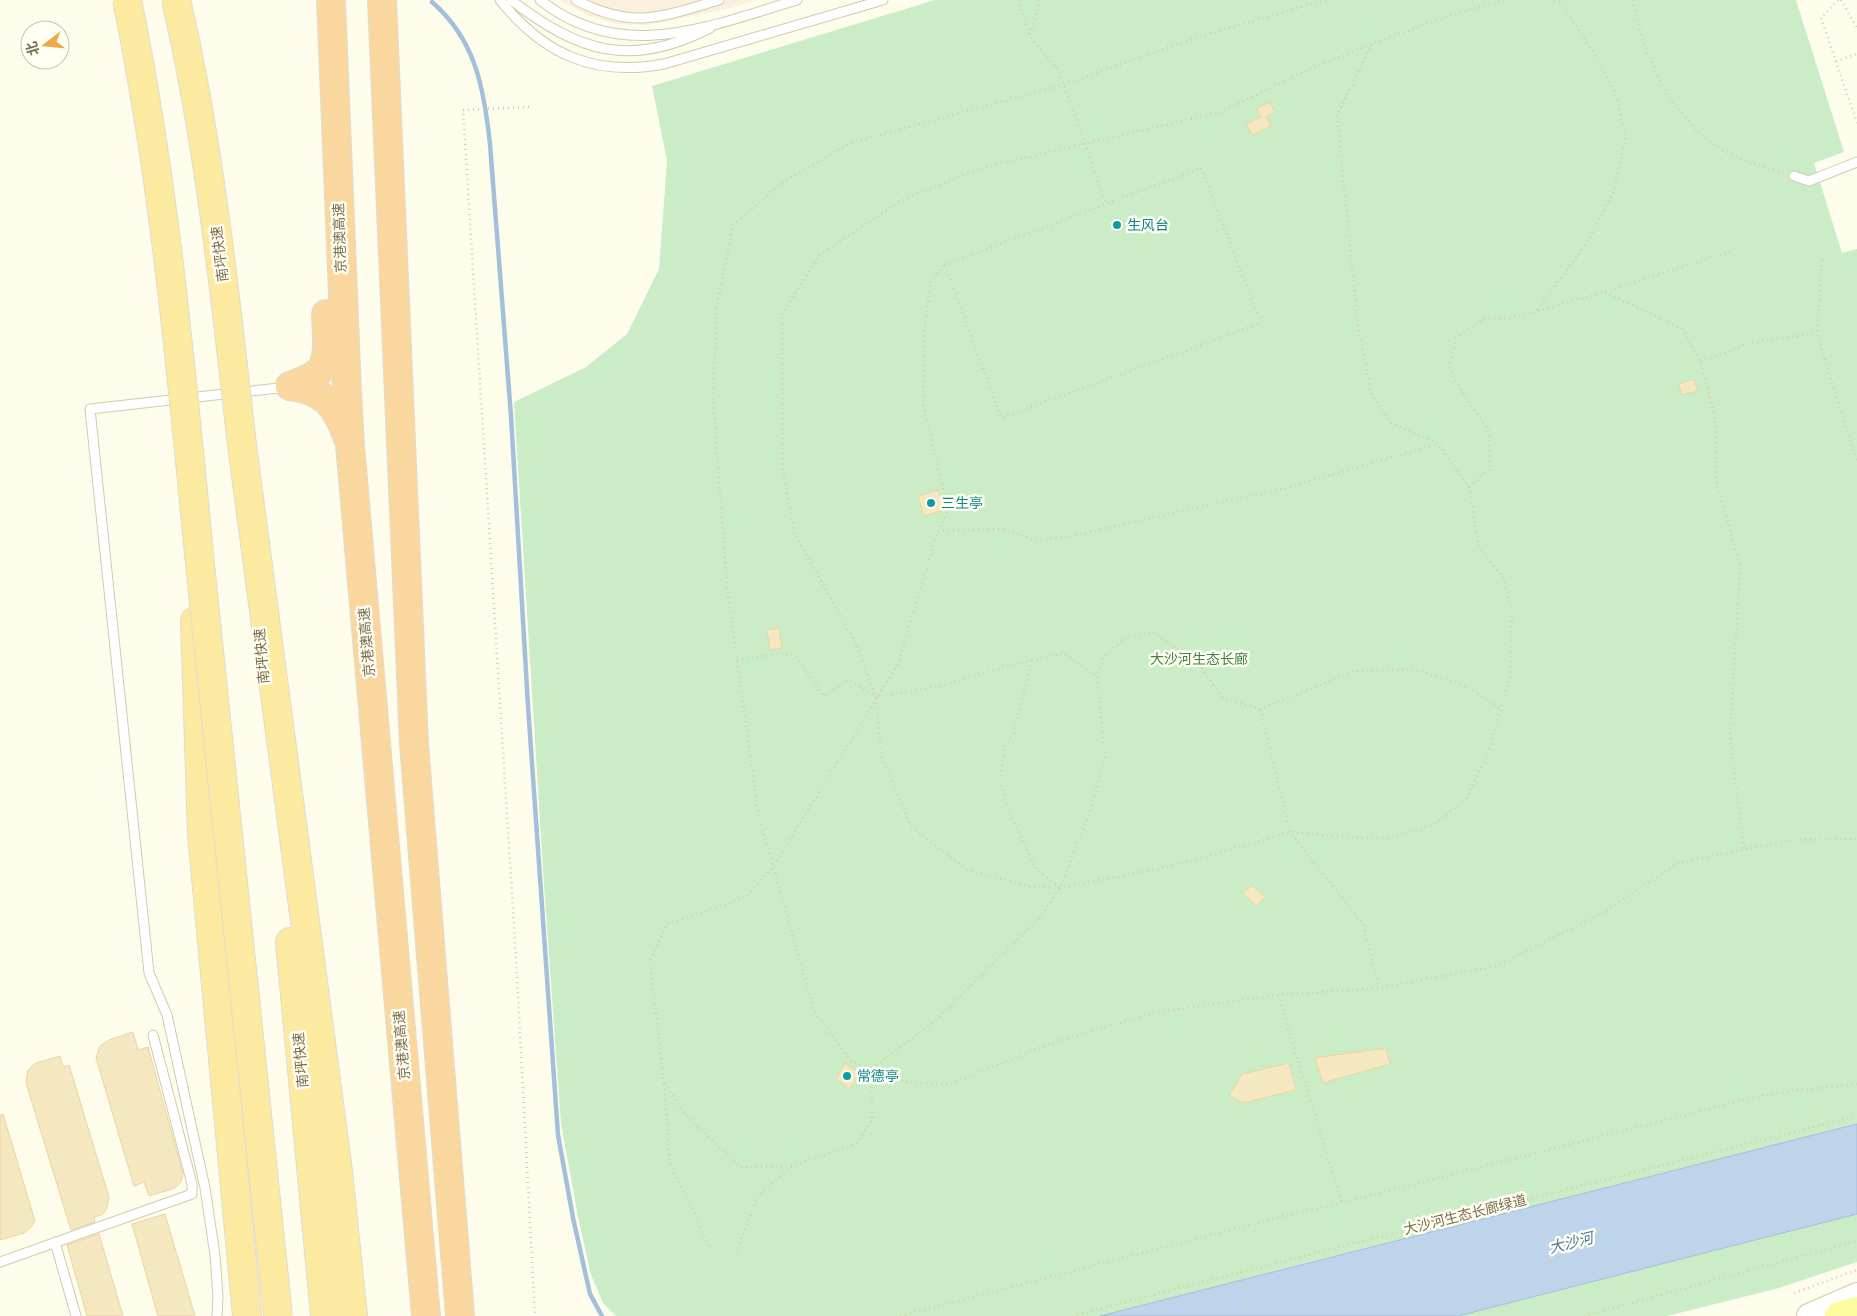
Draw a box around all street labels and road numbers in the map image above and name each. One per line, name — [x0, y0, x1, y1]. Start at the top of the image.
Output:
street label: 京港澳高速 — [329, 203, 351, 273]
street label: 南坪快速 — [207, 225, 233, 283]
street label: 京港澳高速 — [354, 606, 380, 678]
street label: 南坪快速 — [250, 627, 274, 685]
street label: 京港澳高速 — [389, 1009, 415, 1081]
street label: 南坪快速 — [289, 1031, 313, 1089]
street label: 大沙河生态长廊绿道 — [1402, 1191, 1528, 1239]

